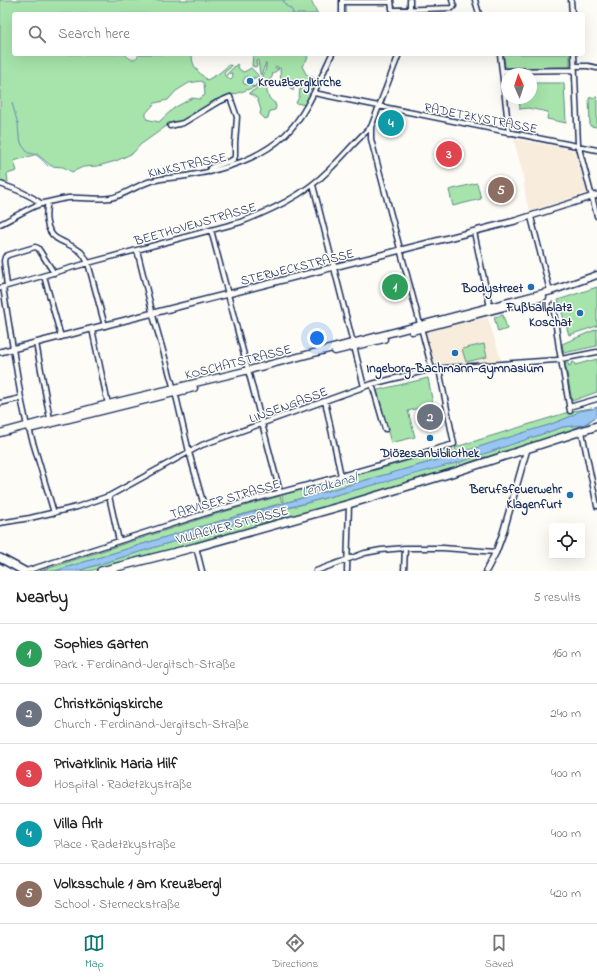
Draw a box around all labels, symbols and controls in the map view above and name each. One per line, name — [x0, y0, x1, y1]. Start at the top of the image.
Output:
search box — [12, 12, 585, 56]
icon: search — [26, 23, 48, 45]
text: Search here — [58, 23, 130, 45]
north arrow — [501, 68, 537, 104]
place label: Kreuzberglkirche — [258, 73, 342, 94]
marker: Kreuzberglkirche — [245, 76, 255, 86]
street label: RADETZKYSTRASSE — [422, 98, 539, 139]
pin: 4 — [378, 108, 404, 138]
pin: 3 — [436, 139, 462, 169]
street label: KINKSTRASSE — [146, 148, 229, 183]
pin: 5 — [488, 175, 514, 205]
street label: BEETHOVENSTRASSE — [131, 198, 259, 251]
street label: STERNECKSTRASSE — [239, 244, 356, 291]
pin: 1 — [382, 272, 408, 302]
place label: Bodystreet — [461, 279, 524, 300]
marker: Bodystreet — [526, 282, 536, 292]
place label: Fußballplatz Koschat — [505, 298, 573, 332]
marker: Fußballplatz Koschat — [575, 308, 585, 318]
your location — [307, 328, 327, 348]
street label: KOSCHATSTRASSE — [183, 340, 294, 385]
marker: Ingeborg-Bachmann-Gymnasium — [450, 348, 460, 358]
place label: Ingeborg-Bachmann-Gymnasium — [366, 359, 544, 380]
street label: LINSENGASSE — [247, 382, 331, 428]
pin: 2 — [417, 402, 443, 432]
marker: Diözesanbibliothek — [425, 433, 435, 443]
place label: Diözesanbibliothek — [380, 444, 480, 463]
water label: Lendkanal — [299, 467, 361, 503]
street label: TARVISER STRASSE — [168, 475, 283, 524]
place label: Berufsfeuerwehr Klagenfurt — [469, 480, 563, 516]
marker: Berufsfeuerwehr Klagenfurt — [565, 490, 575, 500]
street label: VILLACHER STRASSE — [173, 501, 291, 550]
map controls — [549, 523, 585, 559]
button: locate — [549, 523, 585, 559]
text: Nearby — [16, 585, 68, 610]
text: 5 results — [533, 588, 581, 607]
text: Sophies Garten — [54, 633, 148, 655]
text: 1 — [27, 644, 31, 663]
text: 160 m — [552, 644, 581, 663]
text: Park · Ferdinand-Jergitsch-Straße — [54, 655, 235, 674]
text: Christkönigskirche — [54, 693, 163, 715]
text: 2 — [26, 704, 32, 723]
text: 240 m — [550, 704, 581, 723]
text: Church · Ferdinand-Jergitsch-Straße — [54, 715, 248, 734]
text: Privatklinik Maria Hilf — [54, 753, 178, 775]
text: 3 — [26, 764, 32, 783]
text: 400 m — [551, 764, 581, 783]
text: Hospital · Radetzkystraße — [54, 775, 192, 794]
text: Villa Arlt — [54, 813, 103, 835]
text: 4 — [26, 824, 32, 843]
text: 400 m — [551, 824, 581, 843]
text: Place · Radetzkystraße — [54, 835, 176, 854]
text: Volksschule 1 am Kreuzbergl — [54, 873, 222, 895]
text: 5 — [25, 884, 33, 903]
text: 420 m — [550, 884, 581, 903]
text: School · Sterneckstraße — [54, 895, 180, 914]
tab: Map — [83, 932, 105, 972]
tab: Directions — [272, 932, 318, 972]
tab: Saved — [485, 932, 514, 972]

